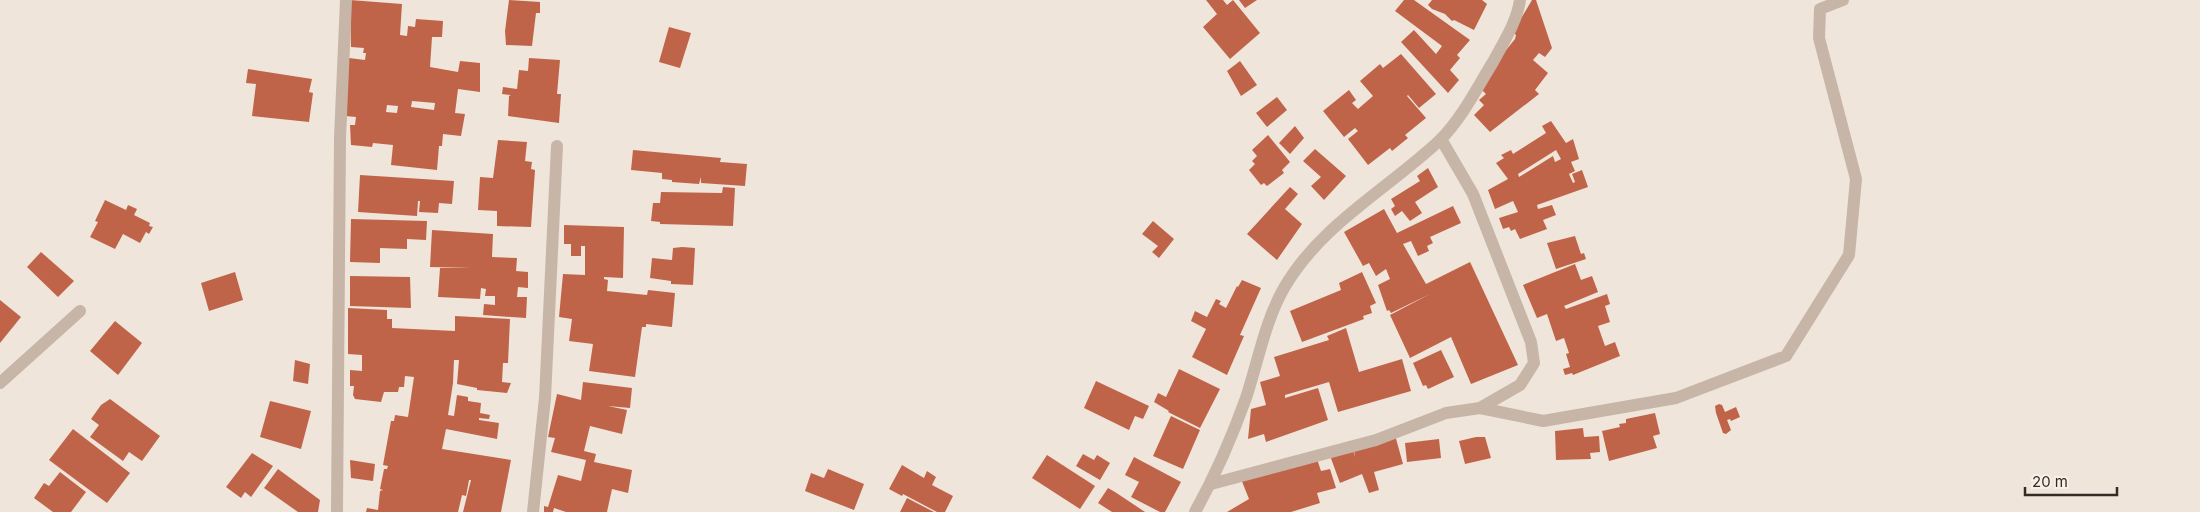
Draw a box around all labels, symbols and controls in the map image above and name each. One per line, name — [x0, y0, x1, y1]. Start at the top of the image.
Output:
scale bar — [2025, 464, 2118, 496]
text: 20 m — [2032, 472, 2068, 491]

